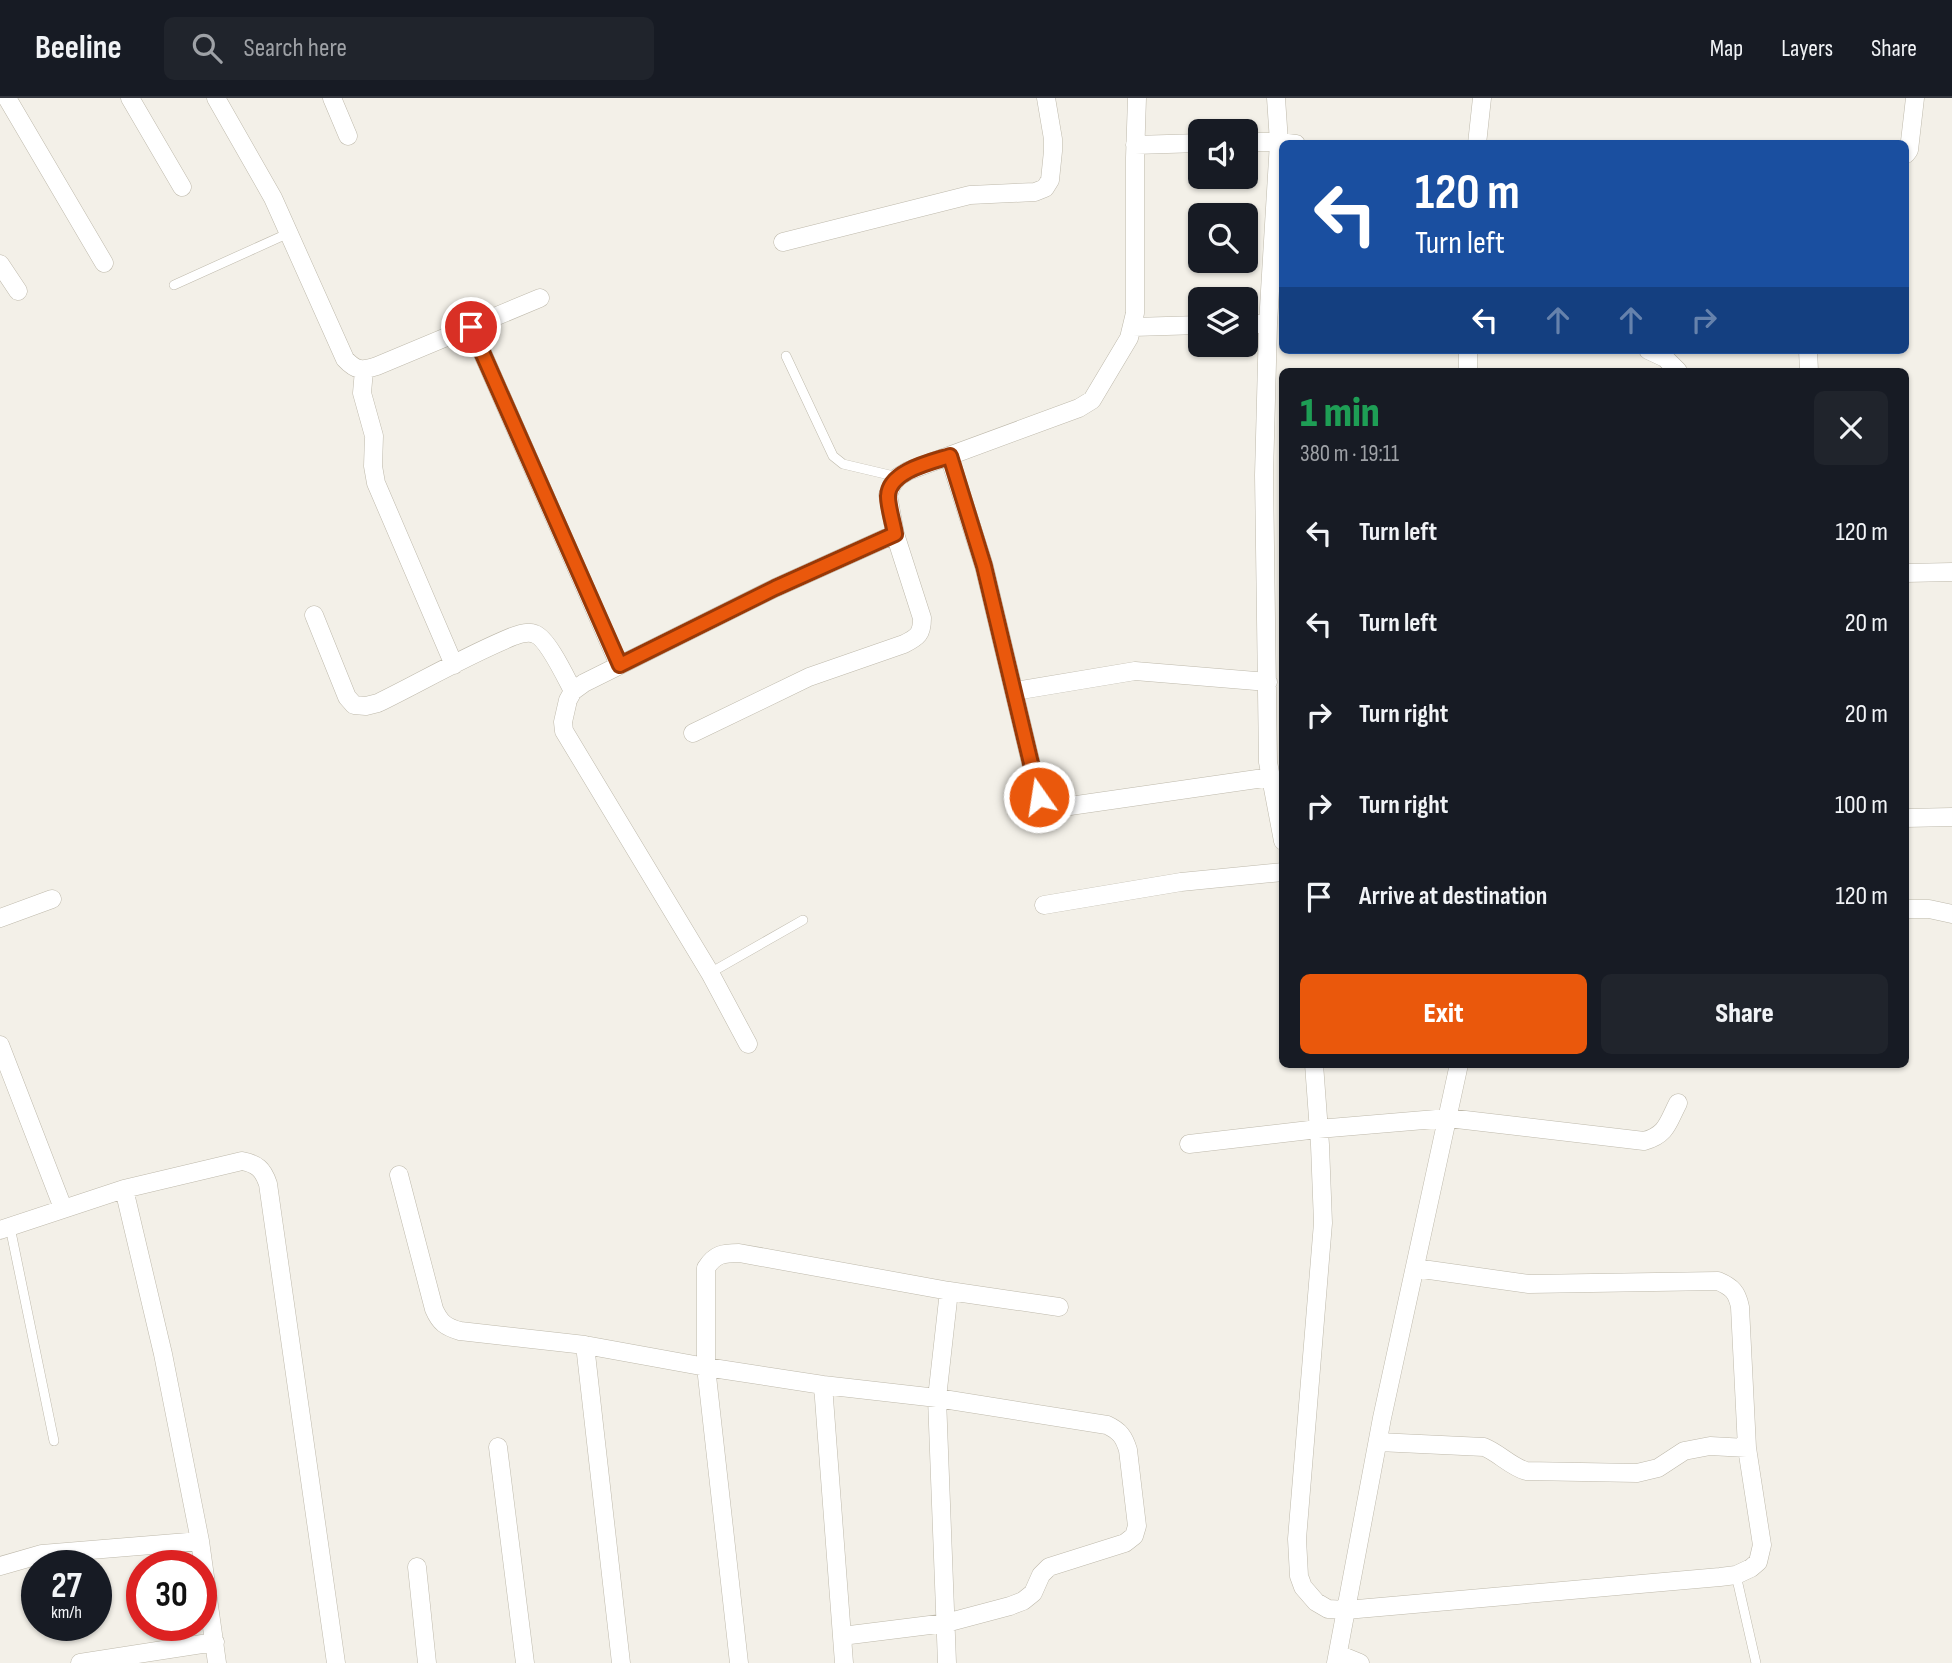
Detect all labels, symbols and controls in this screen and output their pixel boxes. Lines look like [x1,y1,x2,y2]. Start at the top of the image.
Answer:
search box [164,17,654,80]
text: Beeline [35,28,122,68]
icon: search [188,29,226,67]
text: Search here [244,33,347,64]
text: Map [1710,34,1743,63]
text: Layers [1781,34,1833,63]
text: Share [1871,34,1917,63]
map controls [1188,119,1258,357]
button: sound [1188,119,1258,189]
text: 120 m [1415,164,1520,223]
icon: left [1300,168,1391,259]
button: search [1188,203,1258,273]
text: Turn left [1415,224,1505,263]
button: layers [1188,287,1258,357]
pin [441,297,501,357]
icon: left [1466,301,1504,339]
icon: ahead [1539,301,1577,339]
icon: ahead [1612,301,1650,339]
icon: right [1685,301,1723,339]
icon: arrive [452,308,490,346]
text: 1 min [1300,388,1380,439]
button: close [1814,391,1888,465]
text: 380 m · 19:11 [1300,440,1399,468]
icon: left [1300,514,1338,552]
text: Turn left [1359,517,1437,548]
text: 120 m [1835,517,1888,548]
icon: left [1300,605,1338,643]
text: Turn left [1359,608,1437,639]
text: 20 m [1845,608,1888,639]
icon: right [1300,696,1338,734]
text: Turn right [1359,699,1448,730]
text: 20 m [1845,699,1888,730]
position arrow [1002,760,1076,834]
icon: right [1300,787,1338,825]
text: Turn right [1359,790,1448,821]
text: 100 m [1835,790,1888,821]
icon: arrive [1300,878,1338,916]
text: Arrive at destination [1359,881,1547,912]
text: 120 m [1835,881,1888,912]
button: Exit [1300,974,1587,1054]
button: Share [1601,974,1888,1054]
speed limit sign: 30 [126,1550,217,1641]
text: 27 [51,1565,82,1608]
text: km/h [51,1602,82,1623]

